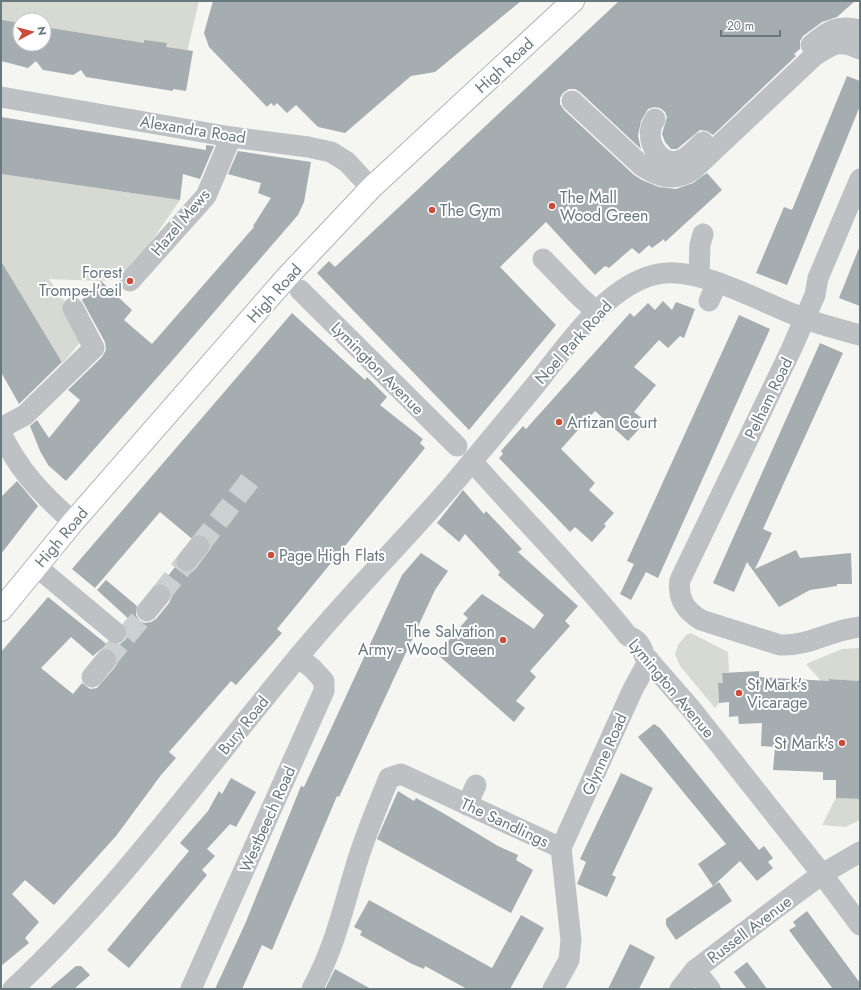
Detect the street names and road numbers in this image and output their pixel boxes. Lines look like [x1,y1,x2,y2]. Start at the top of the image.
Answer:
street label: High Road [470,32,539,98]
street label: Alexandra Road [138,110,247,149]
street label: Hazel Mews [145,184,215,261]
street label: High Road [242,259,307,328]
street label: Noel Park Road [529,295,617,389]
street label: Lymington Avenue [326,317,429,420]
street label: Pelham Road [739,354,798,443]
street label: High Road [29,502,93,572]
street label: Lymington Avenue [623,634,720,743]
street label: Bury Road [213,691,274,760]
street label: Glynne Road [576,710,633,799]
street label: Westbeech Road [234,762,301,876]
street label: The Sandlings [457,792,553,853]
street label: Russell Avenue [702,890,796,969]

